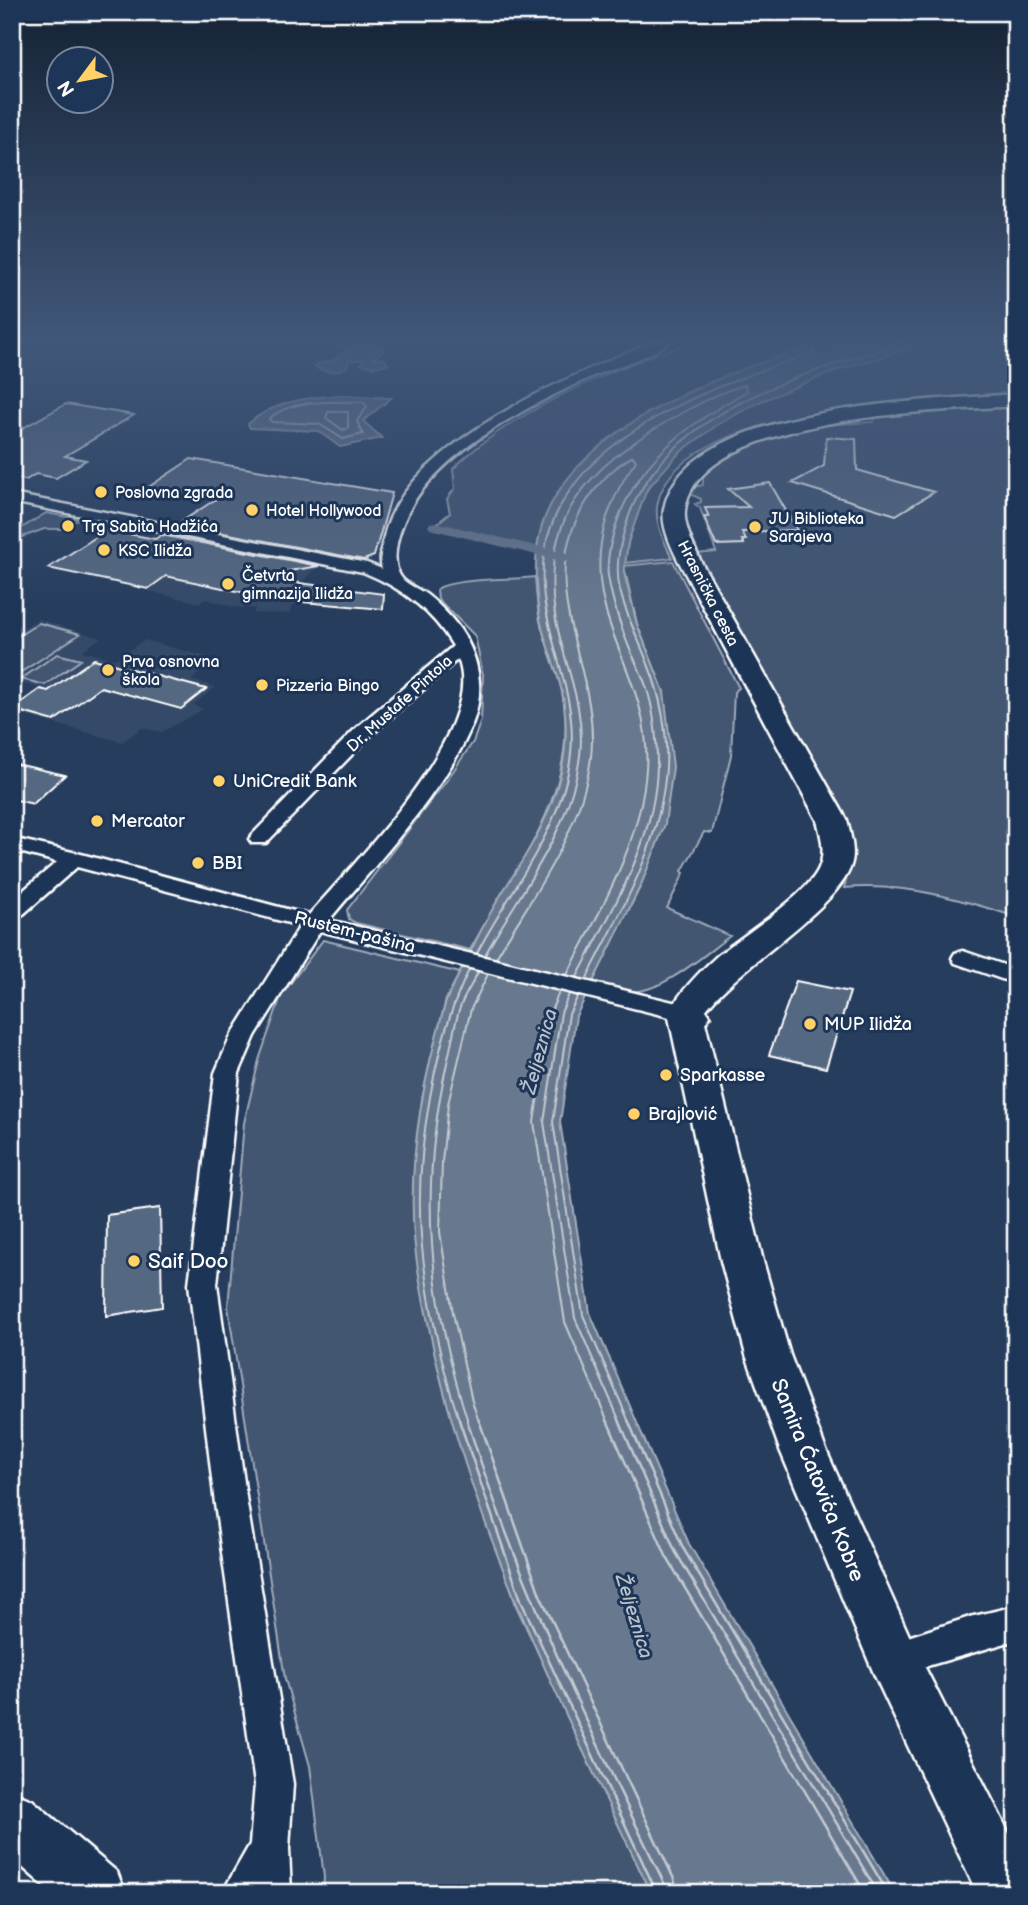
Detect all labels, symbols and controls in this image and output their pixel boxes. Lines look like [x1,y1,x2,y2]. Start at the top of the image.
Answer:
north arrow [46,46,116,116]
text: N [53,76,80,100]
marker: Poslovna zgrada [93,484,109,500]
place label: Poslovna zgrada [115,484,233,503]
marker: Hotel Hollywood [244,502,260,518]
place label: Hotel Hollywood [266,502,382,521]
place label: JU Biblioteka Sarajeva [769,510,864,547]
marker: Trg Sabita Hadžića [60,518,76,534]
place label: Trg Sabita Hadžića [82,518,218,537]
marker: JU Biblioteka Sarajeva [747,519,763,535]
street label: Hrasnička cesta [673,538,742,650]
marker: KSC Ilidža [96,542,112,558]
place label: KSC Ilidža [118,542,192,561]
place label: Četvrta gimnazija Ilidža [242,565,353,604]
marker: Četvrta gimnazija Ilidža [220,576,236,592]
street label: Dr. Mustafe Pintola [343,652,457,756]
place label: Prva osnovna škola [122,653,220,690]
marker: Prva osnovna škola [100,662,116,678]
marker: Pizzeria Bingo [254,677,270,693]
place label: Pizzeria Bingo [276,677,379,696]
place label: UniCredit Bank [233,771,357,792]
marker: UniCredit Bank [211,773,227,789]
place label: Mercator [111,811,185,832]
marker: Mercator [89,813,105,829]
place label: BBI [212,853,242,874]
marker: BBI [190,855,206,871]
street label: Rustem-pašina [292,907,418,958]
water label: Željeznica [517,1006,563,1097]
place label: MUP Ilidža [824,1014,912,1035]
marker: MUP Ilidža [802,1016,818,1032]
place label: Sparkasse [680,1065,766,1086]
marker: Sparkasse [658,1067,674,1083]
place label: Brajlović [648,1104,718,1125]
marker: Brajlović [626,1106,642,1122]
place label: Saif Doo [148,1249,229,1274]
marker: Saif Doo [126,1253,142,1269]
street label: Samira Ćatovića Kobre [765,1375,870,1585]
water label: Željeznica [610,1570,658,1661]

